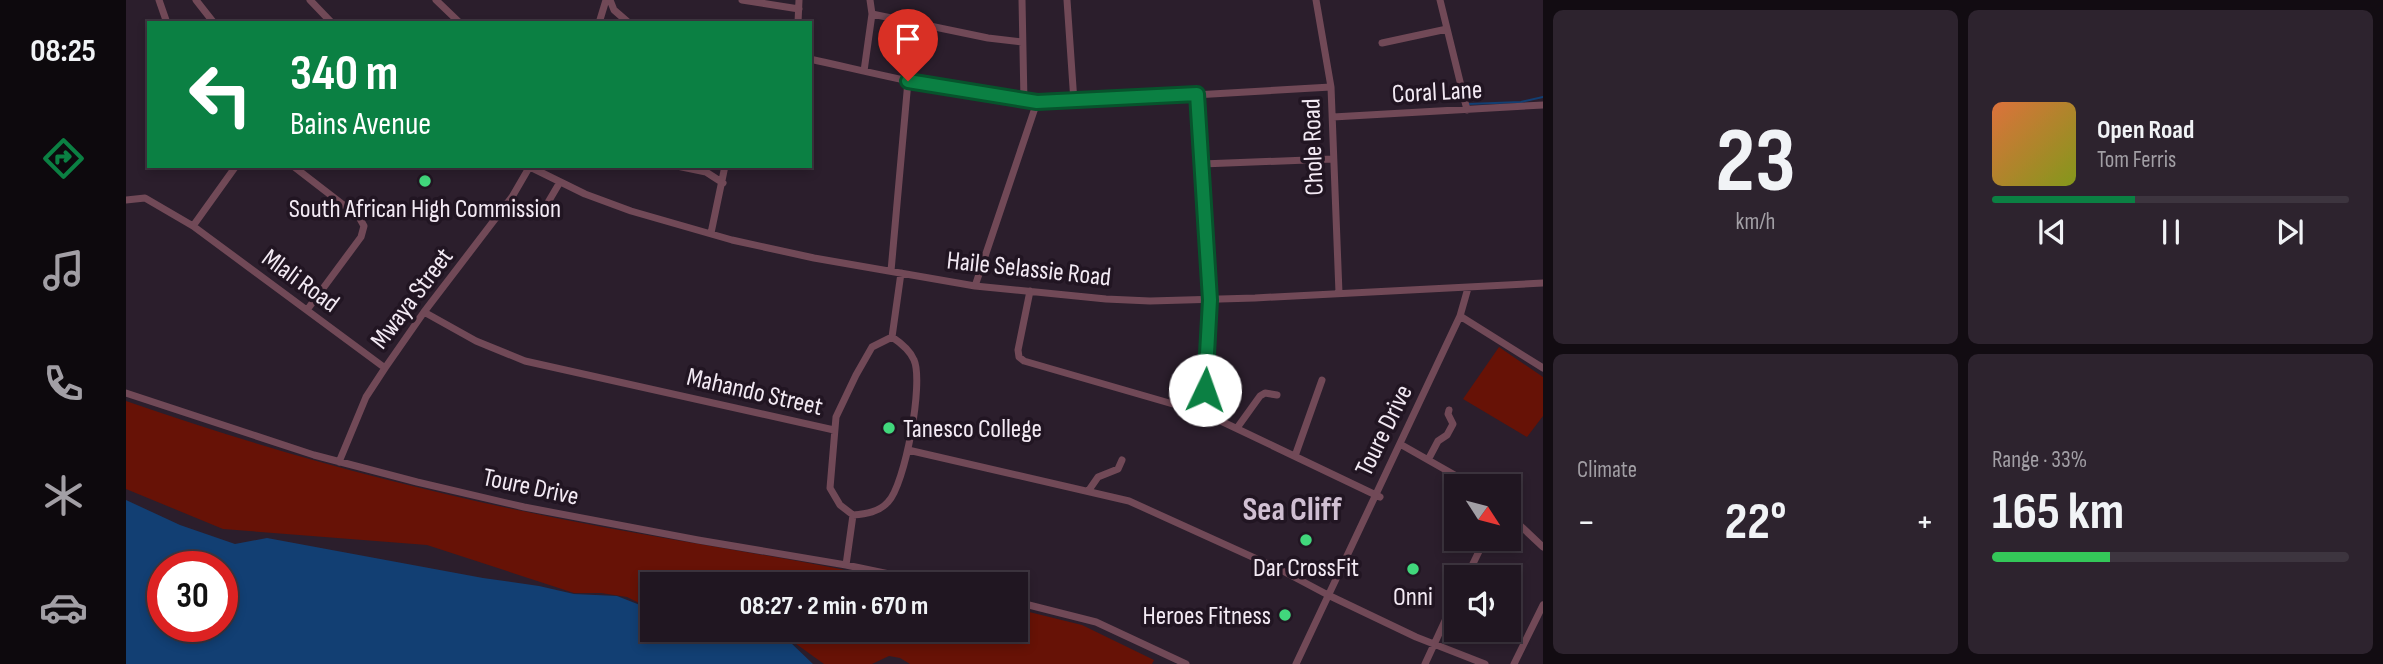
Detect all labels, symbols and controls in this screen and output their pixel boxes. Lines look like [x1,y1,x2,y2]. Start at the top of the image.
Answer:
pin [878,9,938,81]
icon: arrive [889,20,927,58]
text: 08:25 [30,32,96,71]
text: 340 m [290,45,398,104]
icon: left [175,49,266,140]
street label: Coral Lane [1391,75,1483,110]
street label: Chole Road [1296,98,1331,196]
text: Bains Avenue [290,105,431,144]
text: 23 [1715,108,1796,217]
text: Open Road [2097,115,2194,146]
icon: directions [39,134,88,183]
text: Tom Ferris [2097,146,2176,174]
marker: South African High Commission [417,173,433,189]
place label: South African High Commission [289,194,561,225]
text: km/h [1736,208,1775,236]
icon: previous [2033,213,2071,251]
icon: pause [2152,213,2190,251]
icon: next [2271,213,2309,251]
street label: Mwaya Street [364,242,460,355]
street label: Mlali Road [255,243,345,320]
street label: Haile Selassie Road [945,245,1113,294]
icon: music [39,246,88,295]
position arrow [1168,353,1242,427]
icon: phone [39,359,88,408]
street label: Mahando Street [684,362,826,423]
street label: Toure Drive [1349,380,1420,481]
place label: Tanesco College [903,414,1042,445]
marker: Tanesco College [881,420,897,436]
text: Range · 33% [1992,446,2087,474]
text: Climate [1577,456,1637,484]
street label: Toure Drive [480,462,582,513]
icon: climate [39,471,88,520]
north arrow [1444,474,1521,551]
map controls [1444,474,1521,642]
text: 165 km [1992,481,2124,544]
district label: Sea Cliff [1242,490,1343,530]
text: 22° [1724,491,1787,554]
text: − [1577,500,1596,545]
text: + [1915,500,1934,545]
marker: Dar CrossFit [1298,532,1314,548]
speed limit sign: 30 [147,551,238,642]
place label: Dar CrossFit [1253,553,1359,584]
marker: Onni [1405,561,1421,577]
button: sound [1444,565,1521,642]
place label: Onni [1393,582,1433,613]
icon: car [39,583,88,632]
text: 08:27 · 2 min · 670 m [740,591,928,622]
place label: Heroes Fitness [1143,601,1271,632]
marker: Heroes Fitness [1277,607,1293,623]

